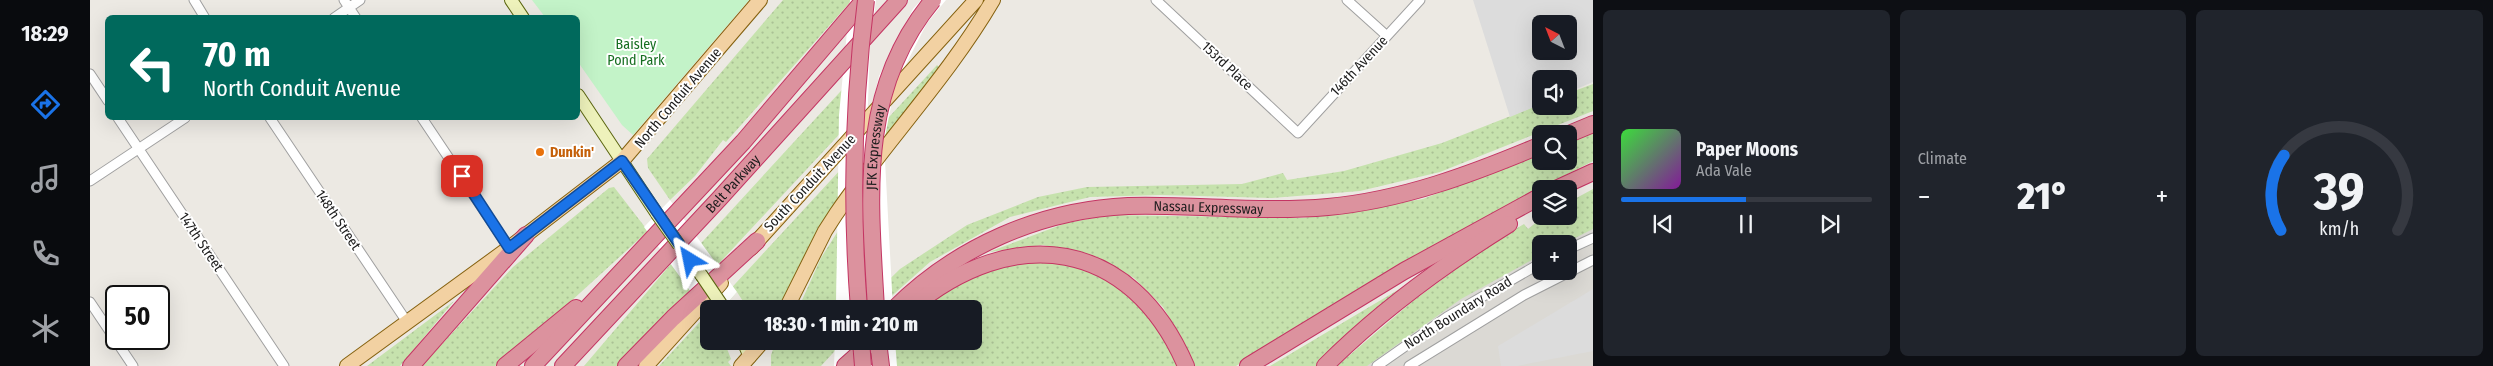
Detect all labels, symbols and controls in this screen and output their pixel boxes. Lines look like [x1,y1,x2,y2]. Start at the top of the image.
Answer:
north arrow [1532,15,1578,60]
map controls [1532,15,1577,280]
text: 18:29 [21,20,69,47]
street label: 146th Avenue [1327,32,1391,100]
text: 70 m [203,33,271,75]
icon: left [120,35,185,100]
park label: Baisley Pond Park [607,36,665,69]
street label: 153rd Place [1198,38,1256,94]
street label: North Conduit Avenue [631,44,725,152]
button: sound [1532,70,1577,115]
text: North Conduit Avenue [203,75,401,102]
icon: directions [28,87,63,122]
street label: JFK Expressway [863,102,889,190]
button: search [1532,125,1577,170]
street label: South Conduit Avenue [761,131,859,235]
text: Paper Moons [1696,138,1798,161]
place label: Dunkin' [550,144,594,161]
marker: Dunkin' [534,146,546,158]
text: Climate [1918,149,1967,168]
street label: Belt Parkway [702,150,764,217]
pin [441,155,483,197]
text: 39 [2313,160,2365,223]
icon: music [28,161,63,196]
text: Ada Vale [1696,161,1752,180]
icon: arrive [448,162,476,190]
text: 21° [2017,173,2069,219]
button: layers [1532,180,1577,225]
text: − [1918,180,1930,213]
text: + [2156,180,2168,213]
street label: 148th Street [312,187,365,254]
street label: Nassau Expressway [1154,197,1264,218]
street label: 147th Street [175,209,227,275]
icon: previous [1649,210,1677,238]
icon: pause [1732,210,1760,238]
icon: next [1816,210,1844,238]
text: km/h [2320,218,2360,240]
position arrow [663,233,715,285]
button: + [1532,235,1577,280]
icon: phone [28,236,63,271]
street label: North Boundary Road [1401,273,1515,353]
speed limit sign: 50 [105,285,170,350]
icon: climate [28,311,63,346]
text: 18:30 · 1 min · 210 m [764,313,918,336]

